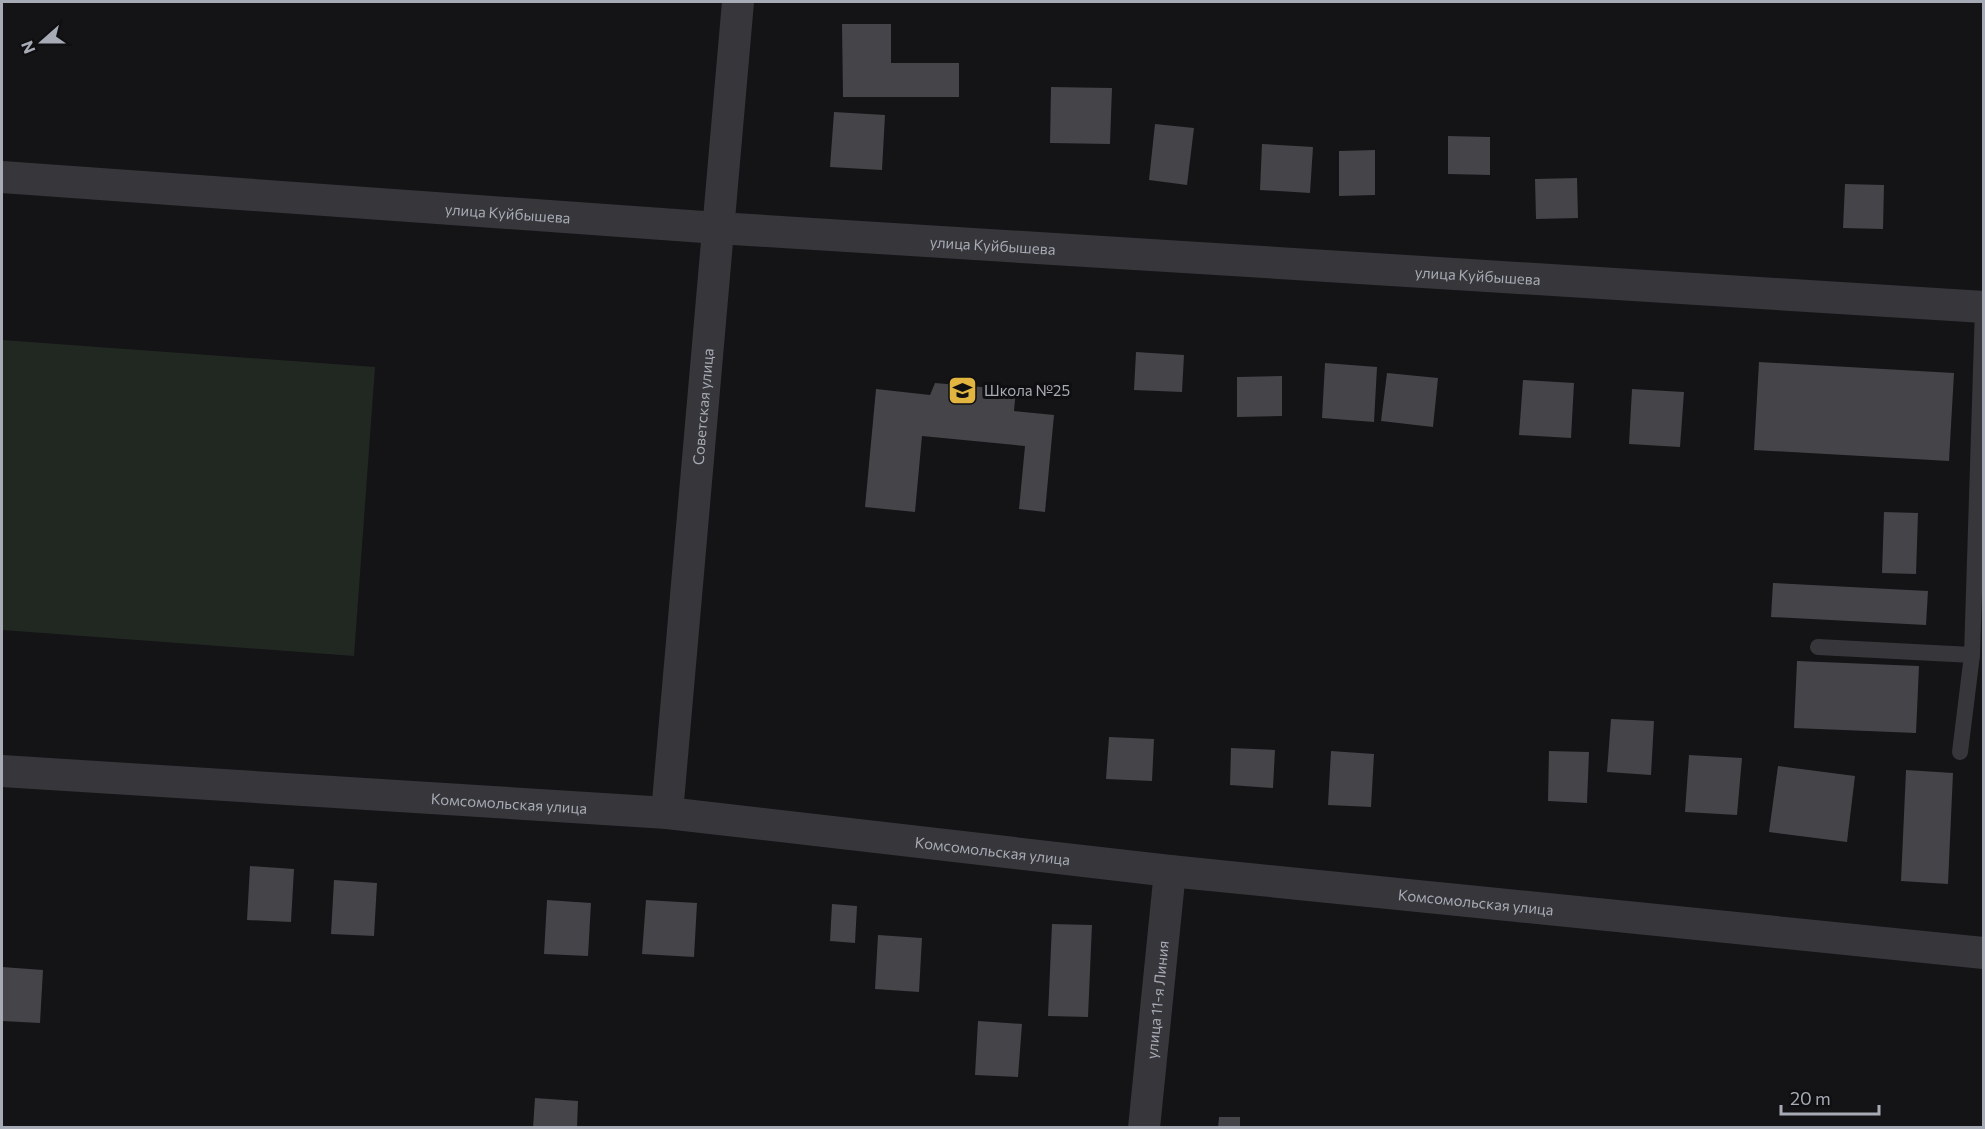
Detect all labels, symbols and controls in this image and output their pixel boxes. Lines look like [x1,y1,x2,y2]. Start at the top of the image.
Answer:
north arrow [12,12,72,72]
text: N [17,39,39,57]
street label: улица Куйбышева [444,200,571,226]
street label: улица Куйбышева [929,232,1056,258]
street label: улица Куйбышева [1414,263,1541,288]
street label: Советская улица [689,347,717,466]
school or university icon: Школа №25 [947,374,979,406]
place label: Школа №25 [984,381,1070,399]
street label: Комсомольская улица [430,789,588,817]
street label: Комсомольская улица [914,833,1071,868]
street label: Комсомольская улица [1397,885,1554,919]
street label: улица 11-я Линия [1142,940,1172,1060]
scale bar [1781,1078,1878,1116]
text: 20 m [1790,1087,1831,1109]

